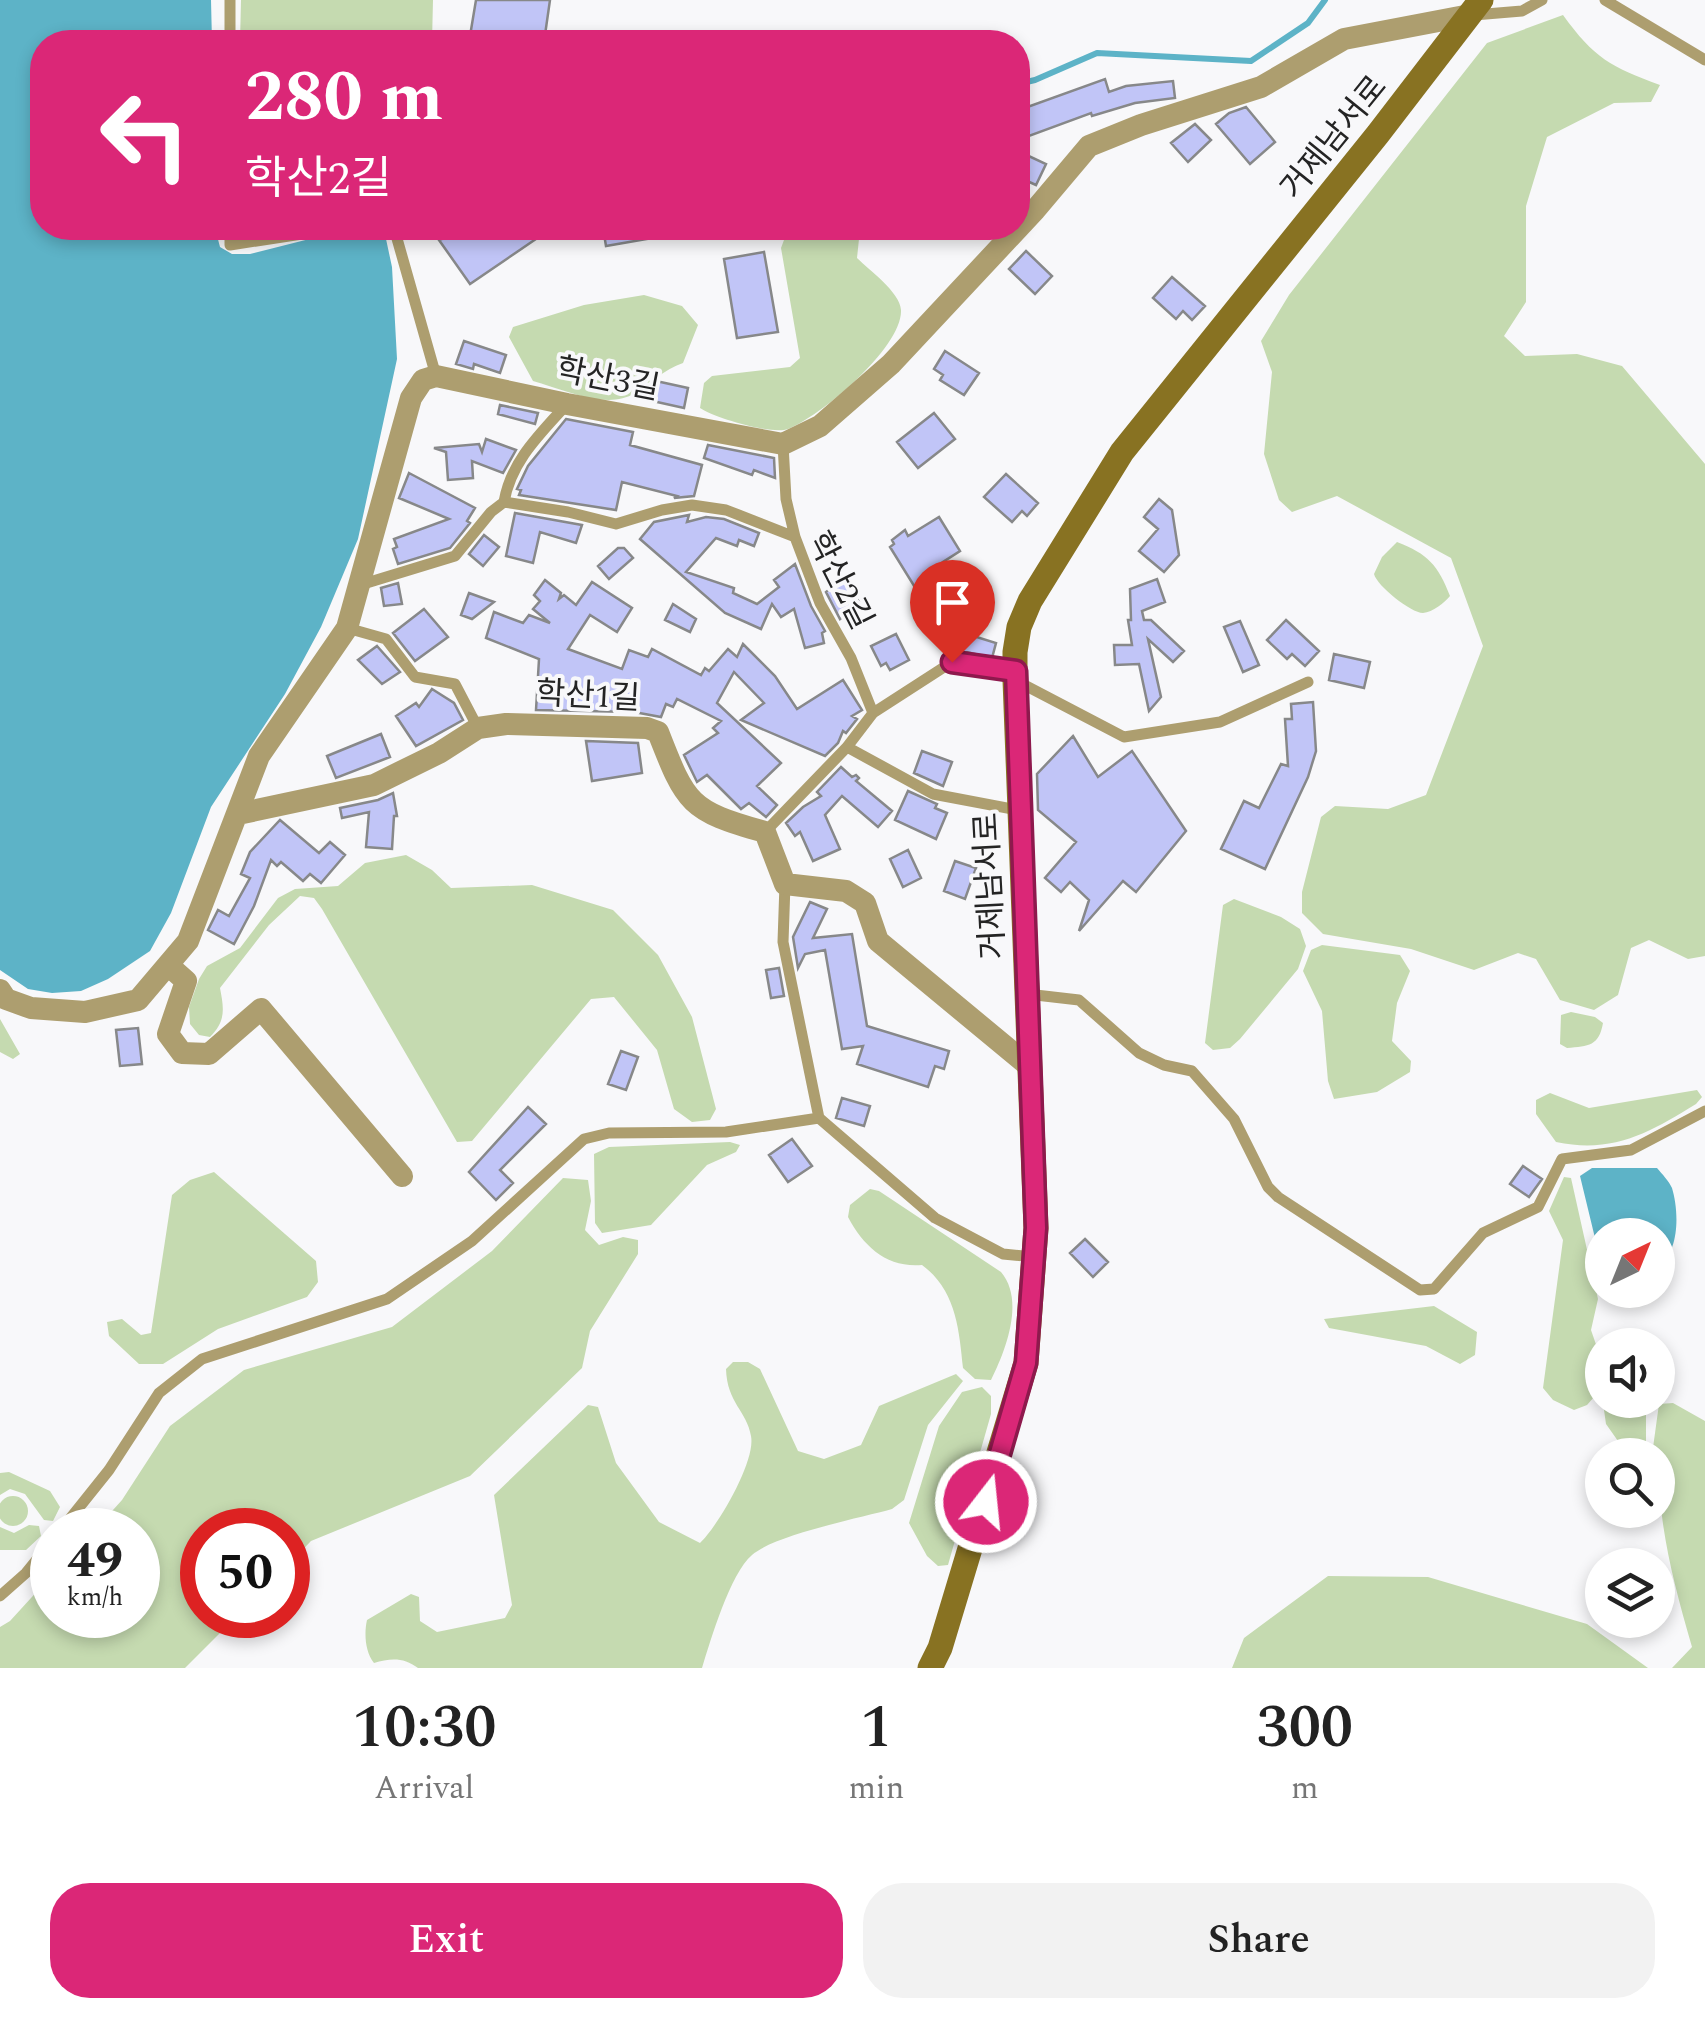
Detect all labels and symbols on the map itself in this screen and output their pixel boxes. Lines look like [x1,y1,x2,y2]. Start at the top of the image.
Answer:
street label: 거제남서로 [1269,65,1400,211]
street label: 학산3길 [552,345,664,413]
street label: 학산2길 [794,523,885,638]
pin [910,560,995,663]
street label: 학산1길 [535,669,641,724]
street label: 거제남서로 [962,811,1019,961]
north arrow [1585,1218,1675,1308]
position arrow [934,1450,1038,1554]
speed limit sign: 50 [180,1508,310,1638]

